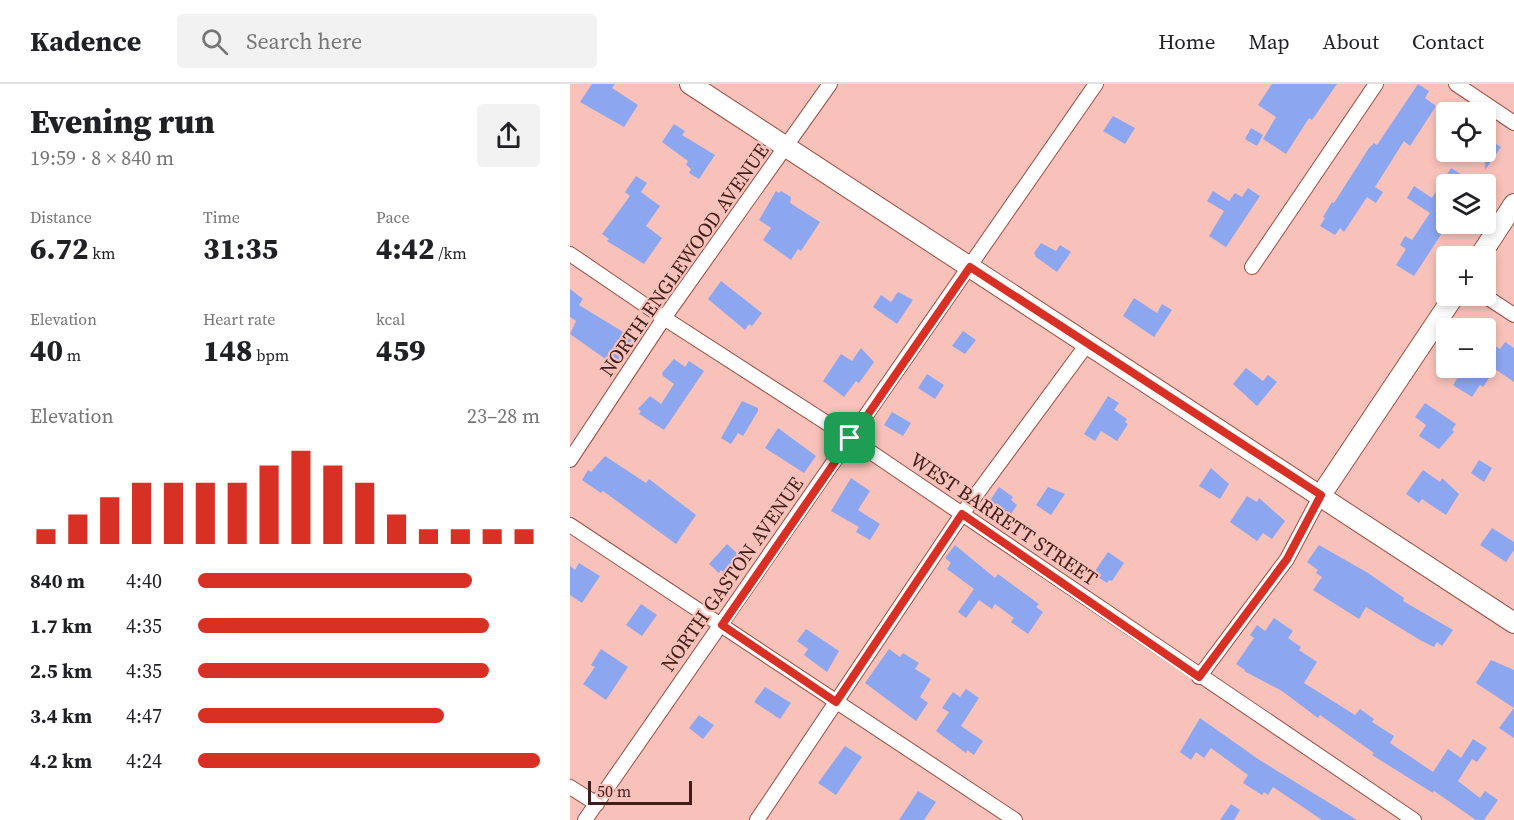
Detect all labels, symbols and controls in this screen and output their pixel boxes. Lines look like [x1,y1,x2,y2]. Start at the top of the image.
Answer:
search box [177,14,597,68]
text: Kadence [30,22,141,60]
icon: search [198,25,231,58]
text: Search here [246,26,362,56]
text: Home [1158,27,1216,56]
text: Map [1249,27,1290,56]
text: About [1323,27,1379,56]
text: Contact [1412,27,1484,56]
text: Evening run [30,99,215,144]
map controls [1436,102,1496,378]
button: locate [1436,102,1496,162]
button: share [477,104,540,167]
street label: NORTH ENGLEWOOD AVENUE [593,138,775,382]
text: 19:59 · 8 × 840 m [30,144,174,172]
button: layers [1436,174,1496,234]
text: Distance [30,206,92,228]
text: Time [203,206,240,228]
text: Pace [376,206,410,228]
text: 6.72 [30,228,89,269]
text: 31:35 [203,228,278,269]
text: 4:42 [376,228,435,269]
text: km [89,242,116,264]
text: /km [435,242,467,264]
button: + [1436,246,1496,306]
text: Elevation [30,308,97,330]
text: Heart rate [203,308,275,330]
text: kcal [376,308,405,330]
button: − [1436,318,1496,378]
text: 40 [30,330,63,371]
text: 148 [203,330,253,371]
text: 459 [376,330,426,371]
text: m [63,344,81,366]
text: bpm [253,344,289,366]
text: Elevation [30,402,114,430]
text: 23–28 m [467,402,540,430]
pin [824,412,875,463]
icon: arrive [833,421,866,454]
street label: WEST BARRETT STREET [905,446,1103,592]
street label: NORTH GASTON AVENUE [654,471,810,677]
text: 840 m [30,567,85,595]
text: 4:40 [126,567,162,595]
text: 1.7 km [30,612,92,640]
text: 4:35 [126,612,162,640]
text: 2.5 km [30,657,92,685]
text: 4:35 [126,657,162,685]
text: 3.4 km [30,702,92,730]
text: 4:47 [126,702,162,730]
text: 4.2 km [30,747,92,775]
text: 4:24 [126,747,162,775]
scale bar [588,778,692,806]
text: 50 m [597,780,631,802]

